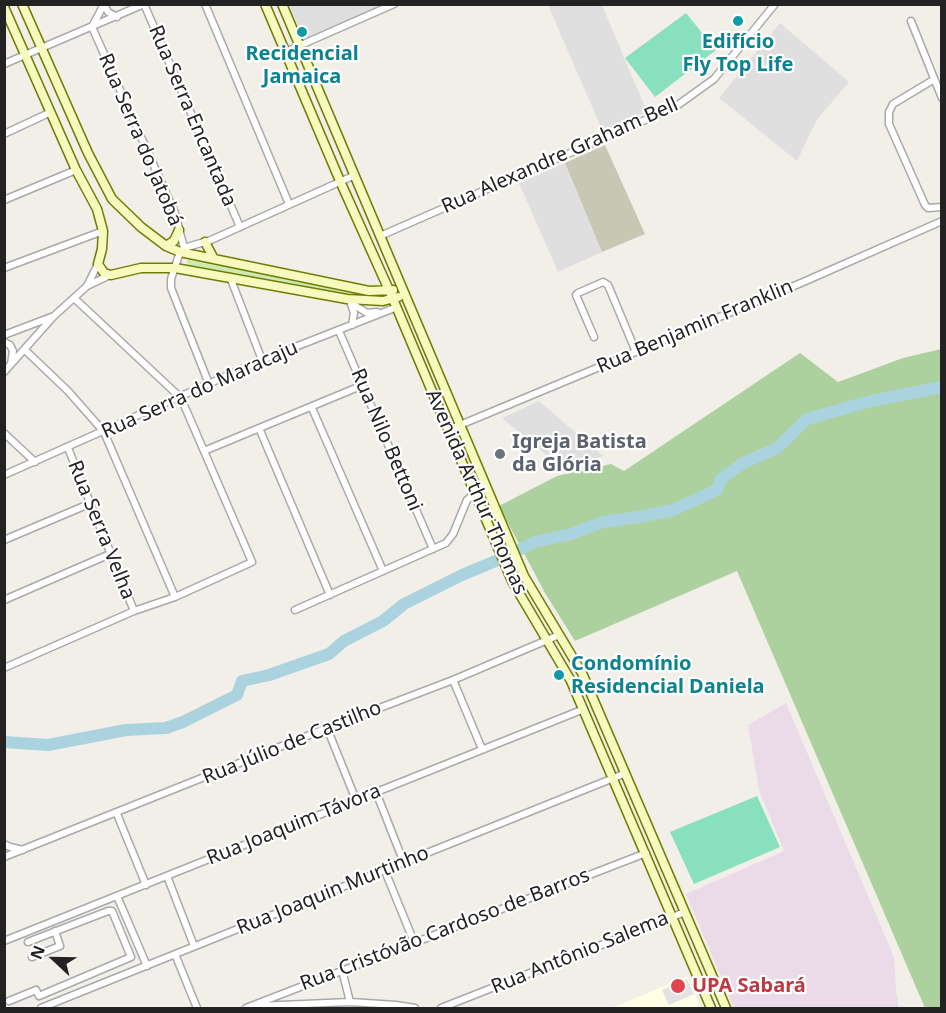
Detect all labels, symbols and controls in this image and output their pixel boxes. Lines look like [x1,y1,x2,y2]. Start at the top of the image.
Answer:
marker: Edifício Fly Top Life [731,14,745,28]
street label: Rua Serra Encantada [143,22,241,210]
marker: Recidencial Jamaica [295,25,309,39]
place label: Edifício Fly Top Life [683,30,793,77]
place label: Recidencial Jamaica [245,42,359,89]
street label: Rua Serra do Jatobá [93,50,187,230]
street label: Rua Alexandre Graham Bell [438,93,682,219]
street label: Rua Benjamin Franklin [593,275,797,379]
street label: Rua Serra do Maracaju [98,336,302,444]
street label: Rua Nilo Bettoni [345,365,427,515]
street label: Avenida Arthur Thomas [420,386,532,598]
place label: Igreja Batista da Glória [512,430,647,477]
marker: Igreja Batista da Glória [493,447,507,461]
street label: Rua Serra Velha [62,457,140,603]
place label: Condomínio Residencial Daniela [571,652,765,699]
marker: Condomínio Residencial Daniela [552,668,566,682]
street label: Rua Júlio de Castilho [199,696,385,790]
street label: Rua Joaquim Távora [203,779,385,871]
street label: Rua Joaquin Murtinho [233,841,433,941]
street label: Rua Cristóvão Cardoso de Barros [297,864,593,996]
street label: Rua Antônio Salema [488,906,672,1000]
north arrow [24,929,84,989]
text: N [25,942,50,962]
place label: UPA Sabará [692,974,806,998]
marker: UPA Sabará [669,977,687,995]

